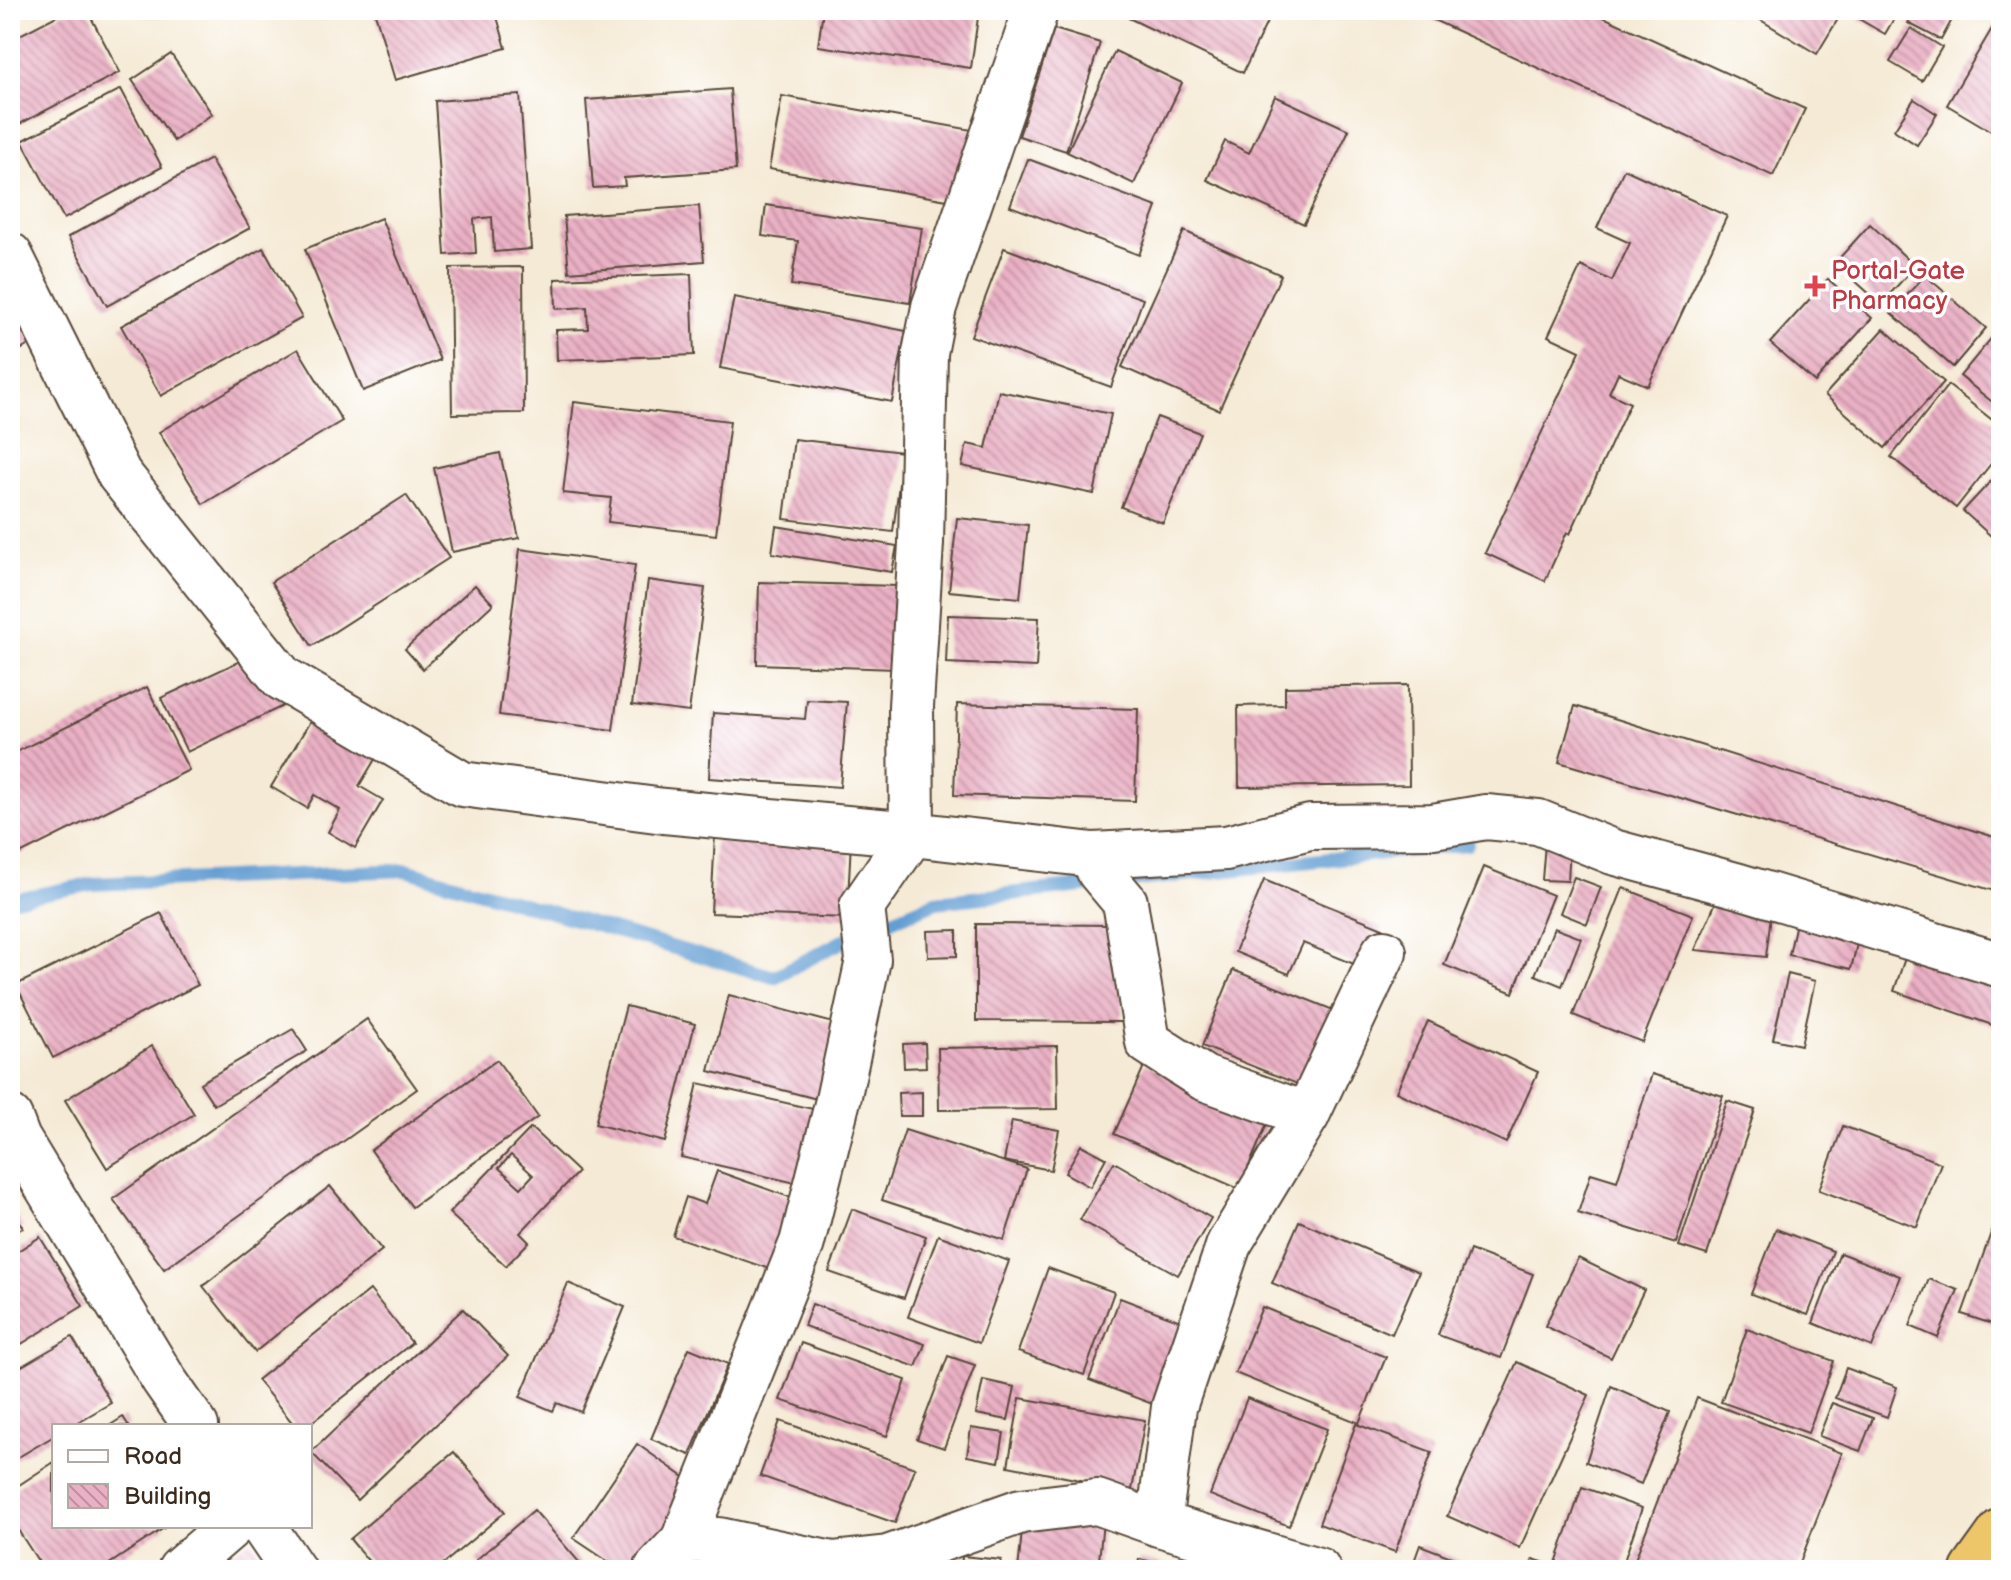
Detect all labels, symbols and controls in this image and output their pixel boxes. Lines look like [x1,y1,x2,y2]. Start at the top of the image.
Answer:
place label: Portal-Gate Pharmacy [1831,256,1965,317]
marker: Portal-Gate Pharmacy [1806,277,1824,295]
legend [52,1424,312,1528]
text: Road [124,1442,182,1471]
text: Building [124,1482,211,1511]

